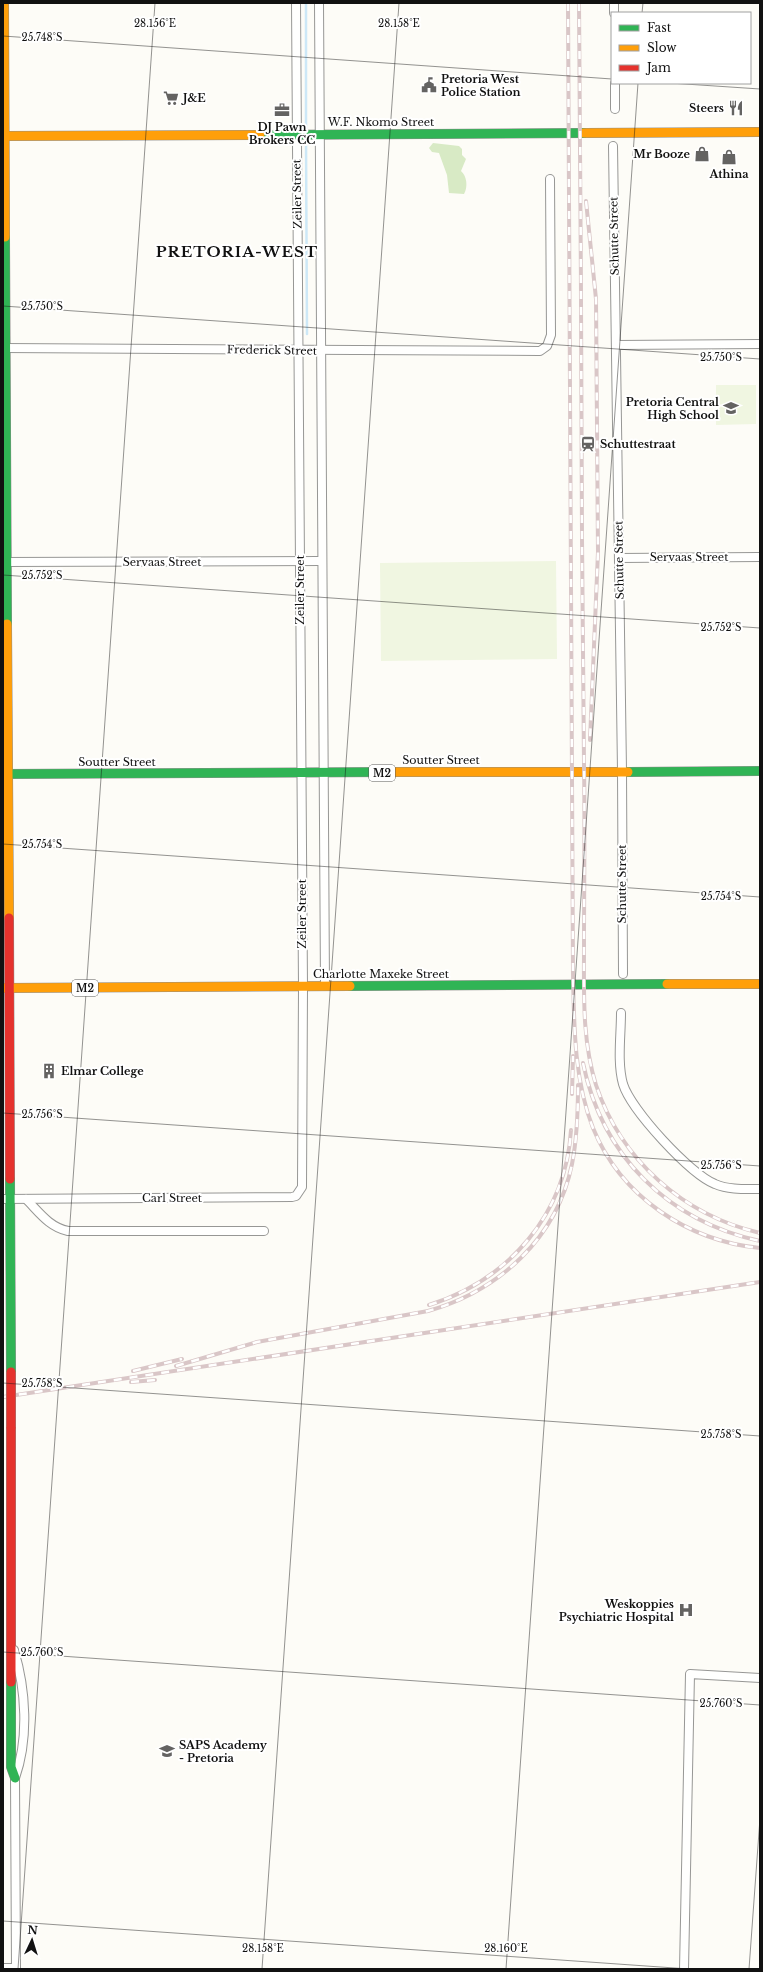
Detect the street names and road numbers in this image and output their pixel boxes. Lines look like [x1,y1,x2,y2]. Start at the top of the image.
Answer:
street label: W.F. Nkomo Street [327,115,435,129]
street label: Zeiler Street [289,158,305,229]
street label: Schutte Street [606,196,622,276]
street label: Frederick Street [227,342,318,358]
street label: Schutte Street [611,520,627,600]
street label: Servaas Street [650,550,729,564]
street label: Zeiler Street [293,554,307,625]
street label: Servaas Street [123,555,202,569]
street label: Soutter Street [402,753,481,767]
street label: Soutter Street [78,755,157,769]
road number: M2 [369,765,395,781]
street label: Schutte Street [615,844,629,923]
street label: Zeiler Street [295,878,309,949]
street label: Charlotte Maxeke Street [313,967,450,981]
road number: M2 [72,980,98,996]
street label: Carl Street [142,1191,203,1205]

